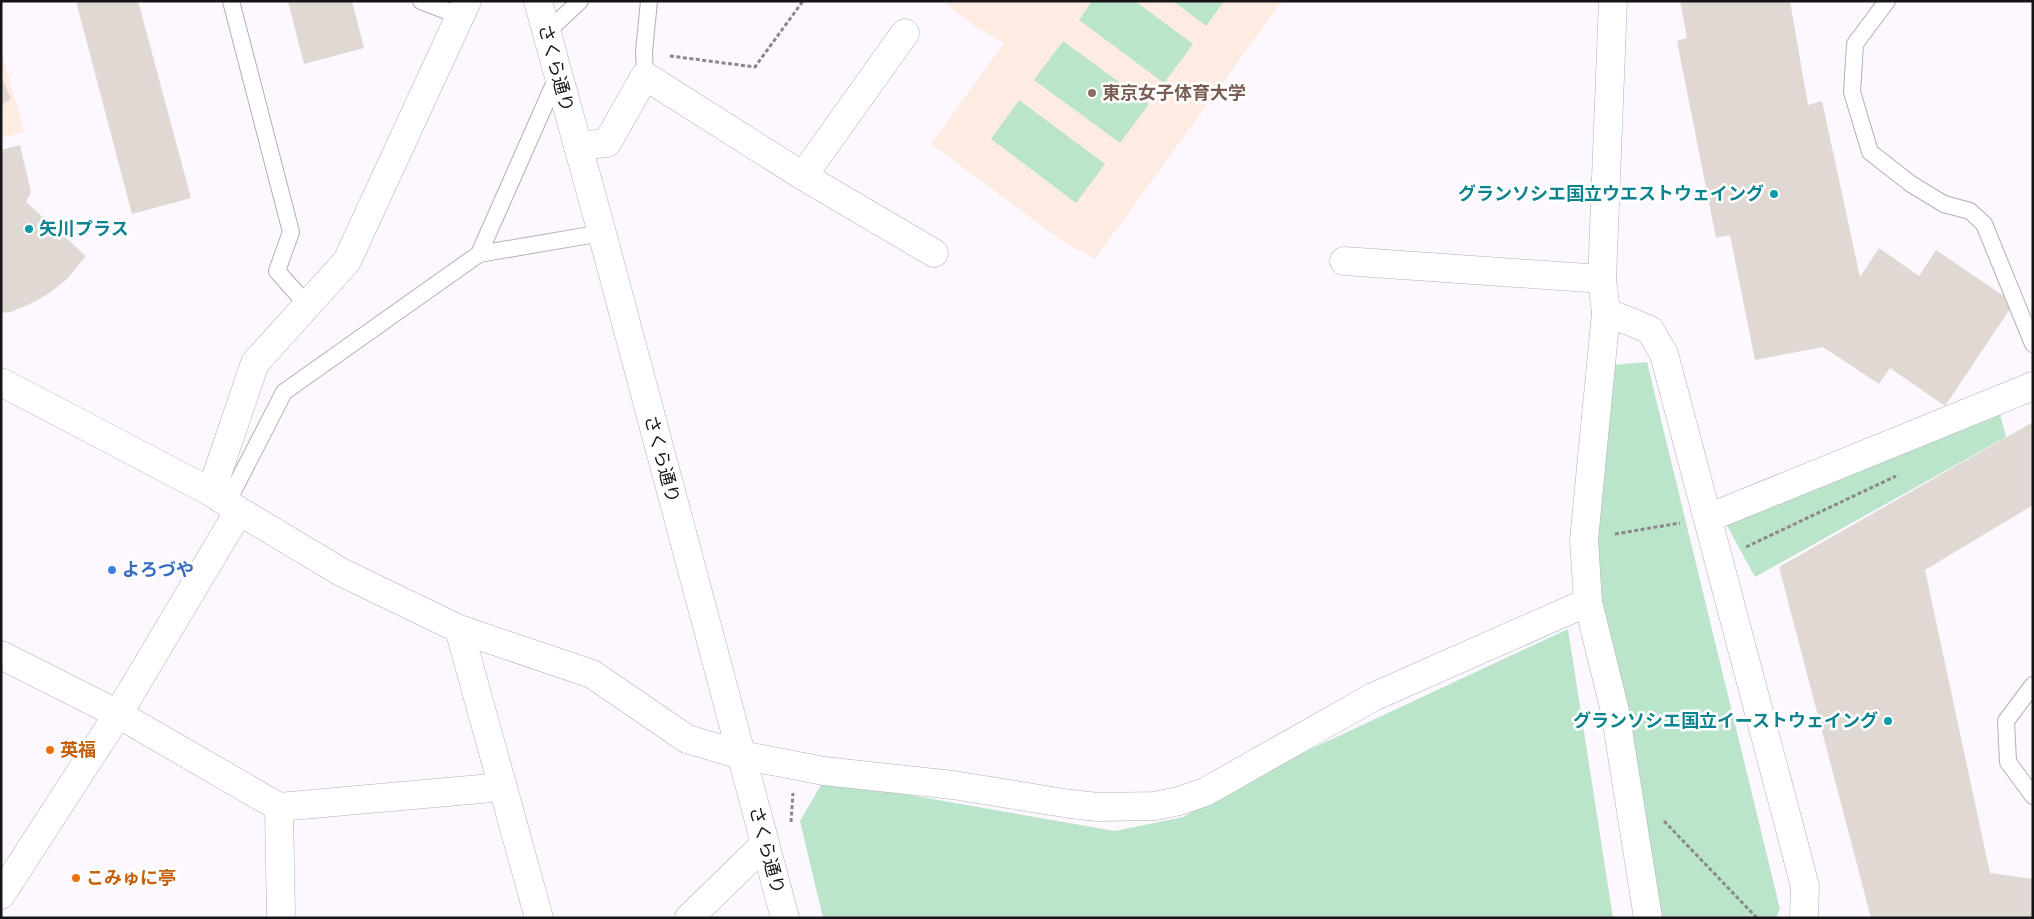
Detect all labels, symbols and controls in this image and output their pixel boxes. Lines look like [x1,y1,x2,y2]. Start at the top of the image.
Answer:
street label: さくら通り [535,21,579,114]
place label: 東京女子体育大学 [1102,81,1246,103]
marker: 東京女子体育大学 [1086,87,1098,99]
place label: グランソシエ国立ウエストウェイング [1458,182,1764,204]
marker: グランソシエ国立ウエストウェイング [1768,188,1780,200]
place label: 矢川プラス [39,217,129,239]
marker: 矢川プラス [23,223,35,235]
street label: さくら通り [641,412,685,505]
place label: よろづや [122,558,194,580]
marker: よろづや [106,564,118,576]
place label: グランソシエ国立イーストウェイング [1573,709,1878,731]
marker: グランソシエ国立イーストウェイング [1882,715,1894,727]
place label: 英福 [60,738,96,760]
marker: 英福 [44,744,56,756]
street label: さくら通り [746,803,790,896]
place label: こみゅに亭 [86,866,176,888]
marker: こみゅに亭 [70,872,82,884]

